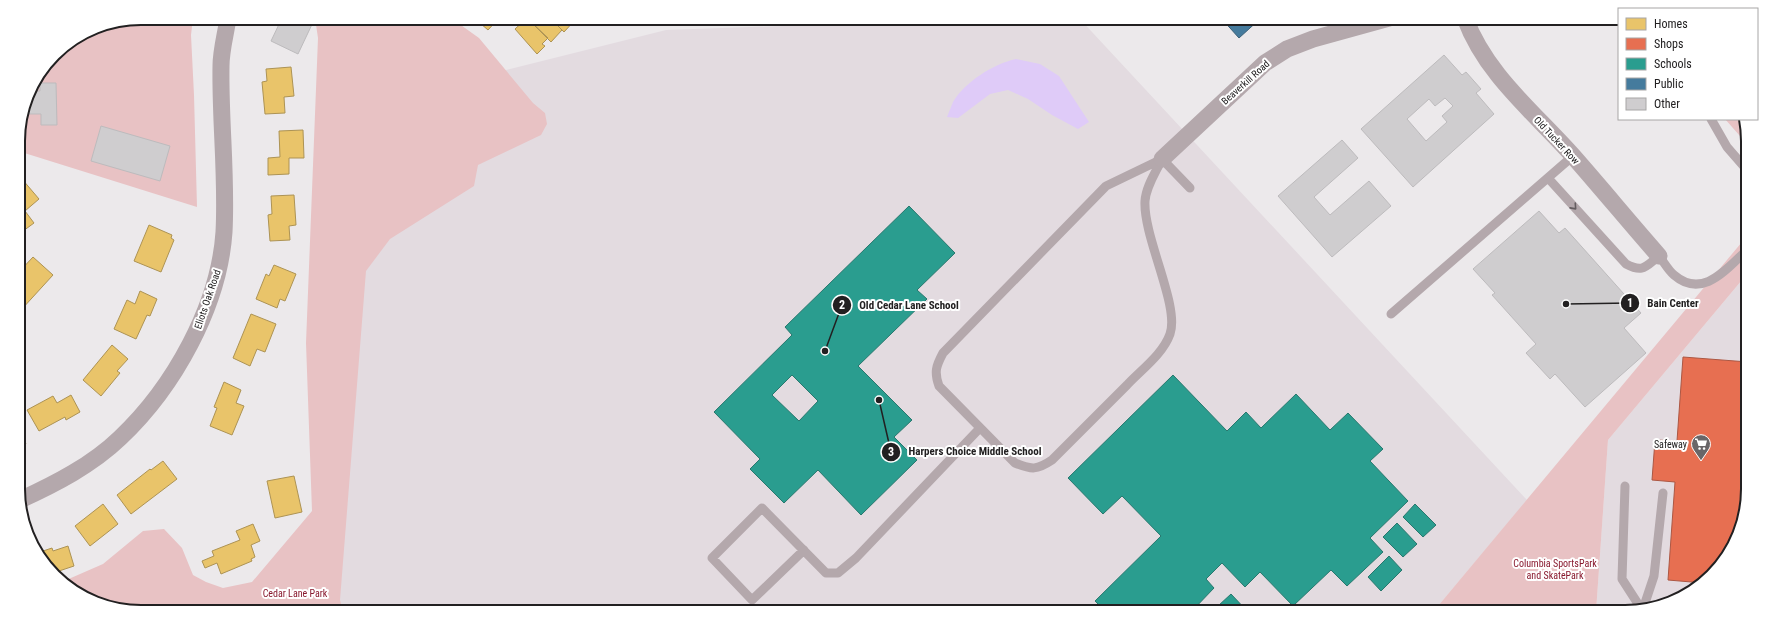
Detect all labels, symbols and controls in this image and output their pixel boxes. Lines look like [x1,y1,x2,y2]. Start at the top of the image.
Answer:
legend [1618,8,1758,120]
text: Homes [1654,17,1688,31]
text: Shops [1654,37,1683,51]
text: Schools [1654,57,1692,71]
street label: Beaverkill Road [1219,58,1272,107]
text: Public [1654,77,1684,91]
text: Other [1654,97,1680,111]
street label: Old Tucker Row [1532,114,1582,167]
one-way arrow [1570,202,1577,210]
street label: Eliots Oak Road [192,268,223,330]
callout: Bain Center [1620,291,1707,314]
callout: Old Cedar Lane School [832,293,967,316]
text: 1 [1627,296,1633,310]
text: Bain Center [1647,297,1699,310]
text: 2 [839,298,845,312]
text: Old Cedar Lane School [859,299,959,312]
supermarket icon: Safeway [1690,433,1712,461]
place label: Safeway [1654,439,1687,450]
callout: Harpers Choice Middle School [881,440,1050,463]
text: 3 [888,445,894,459]
text: Harpers Choice Middle School [909,445,1042,458]
park label: Columbia SportsPark and SkatePark [1513,558,1597,581]
park label: Cedar Lane Park [263,588,328,599]

